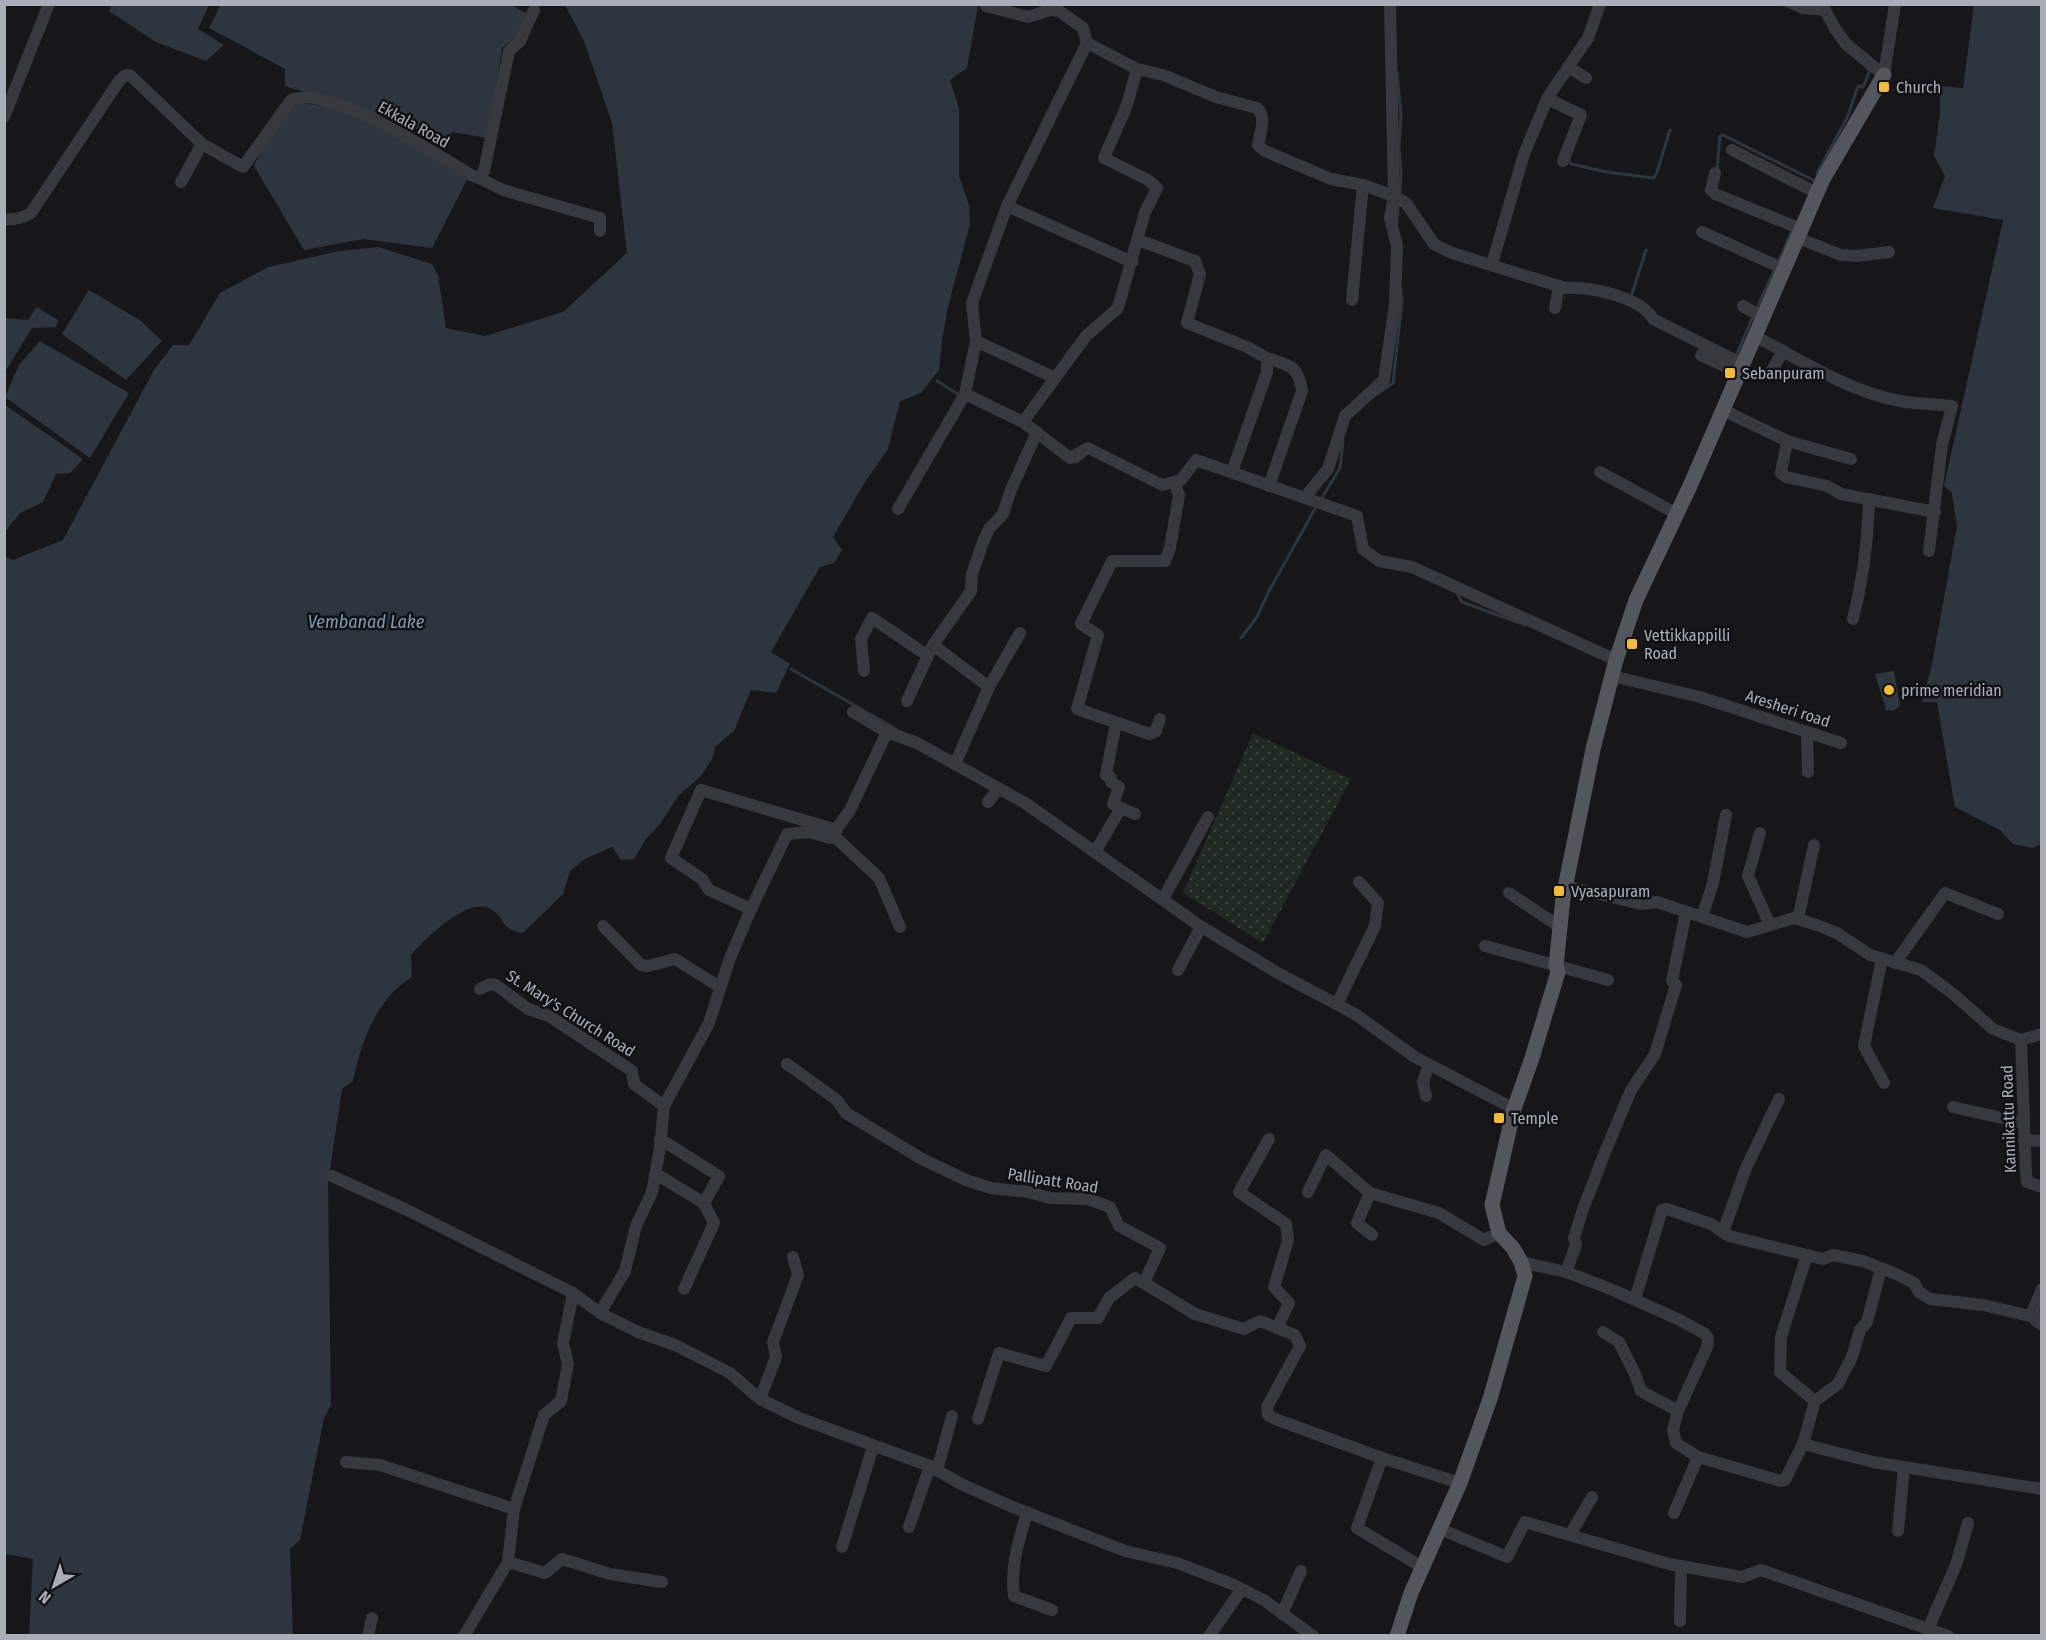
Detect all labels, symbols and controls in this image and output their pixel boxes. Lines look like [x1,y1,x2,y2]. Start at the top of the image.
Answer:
place label: Church [1896,78,1941,97]
marker: Church [1877,80,1891,94]
street label: Ekkala Road [375,97,453,152]
place label: Sebanpuram [1742,364,1825,383]
marker: Sebanpuram [1723,366,1737,380]
water label: Vembanad Lake [308,611,425,633]
place label: Vettikkappilli Road [1644,626,1730,663]
marker: Vettikkappilli Road [1625,637,1639,651]
place label: prime meridian [1901,681,2002,700]
marker: prime meridian [1882,683,1896,697]
street label: Aresheri road [1743,686,1833,731]
place label: Vyasapuram [1571,882,1650,901]
marker: Vyasapuram [1552,884,1566,898]
street label: St. Mary's Church Road [503,966,639,1061]
street label: Kannikattu Road [1997,1065,2020,1173]
place label: Temple [1511,1109,1558,1128]
marker: Temple [1492,1111,1506,1125]
street label: Pallipatt Road [1006,1164,1099,1197]
north arrow [24,1556,84,1616]
text: N [35,1587,55,1608]

